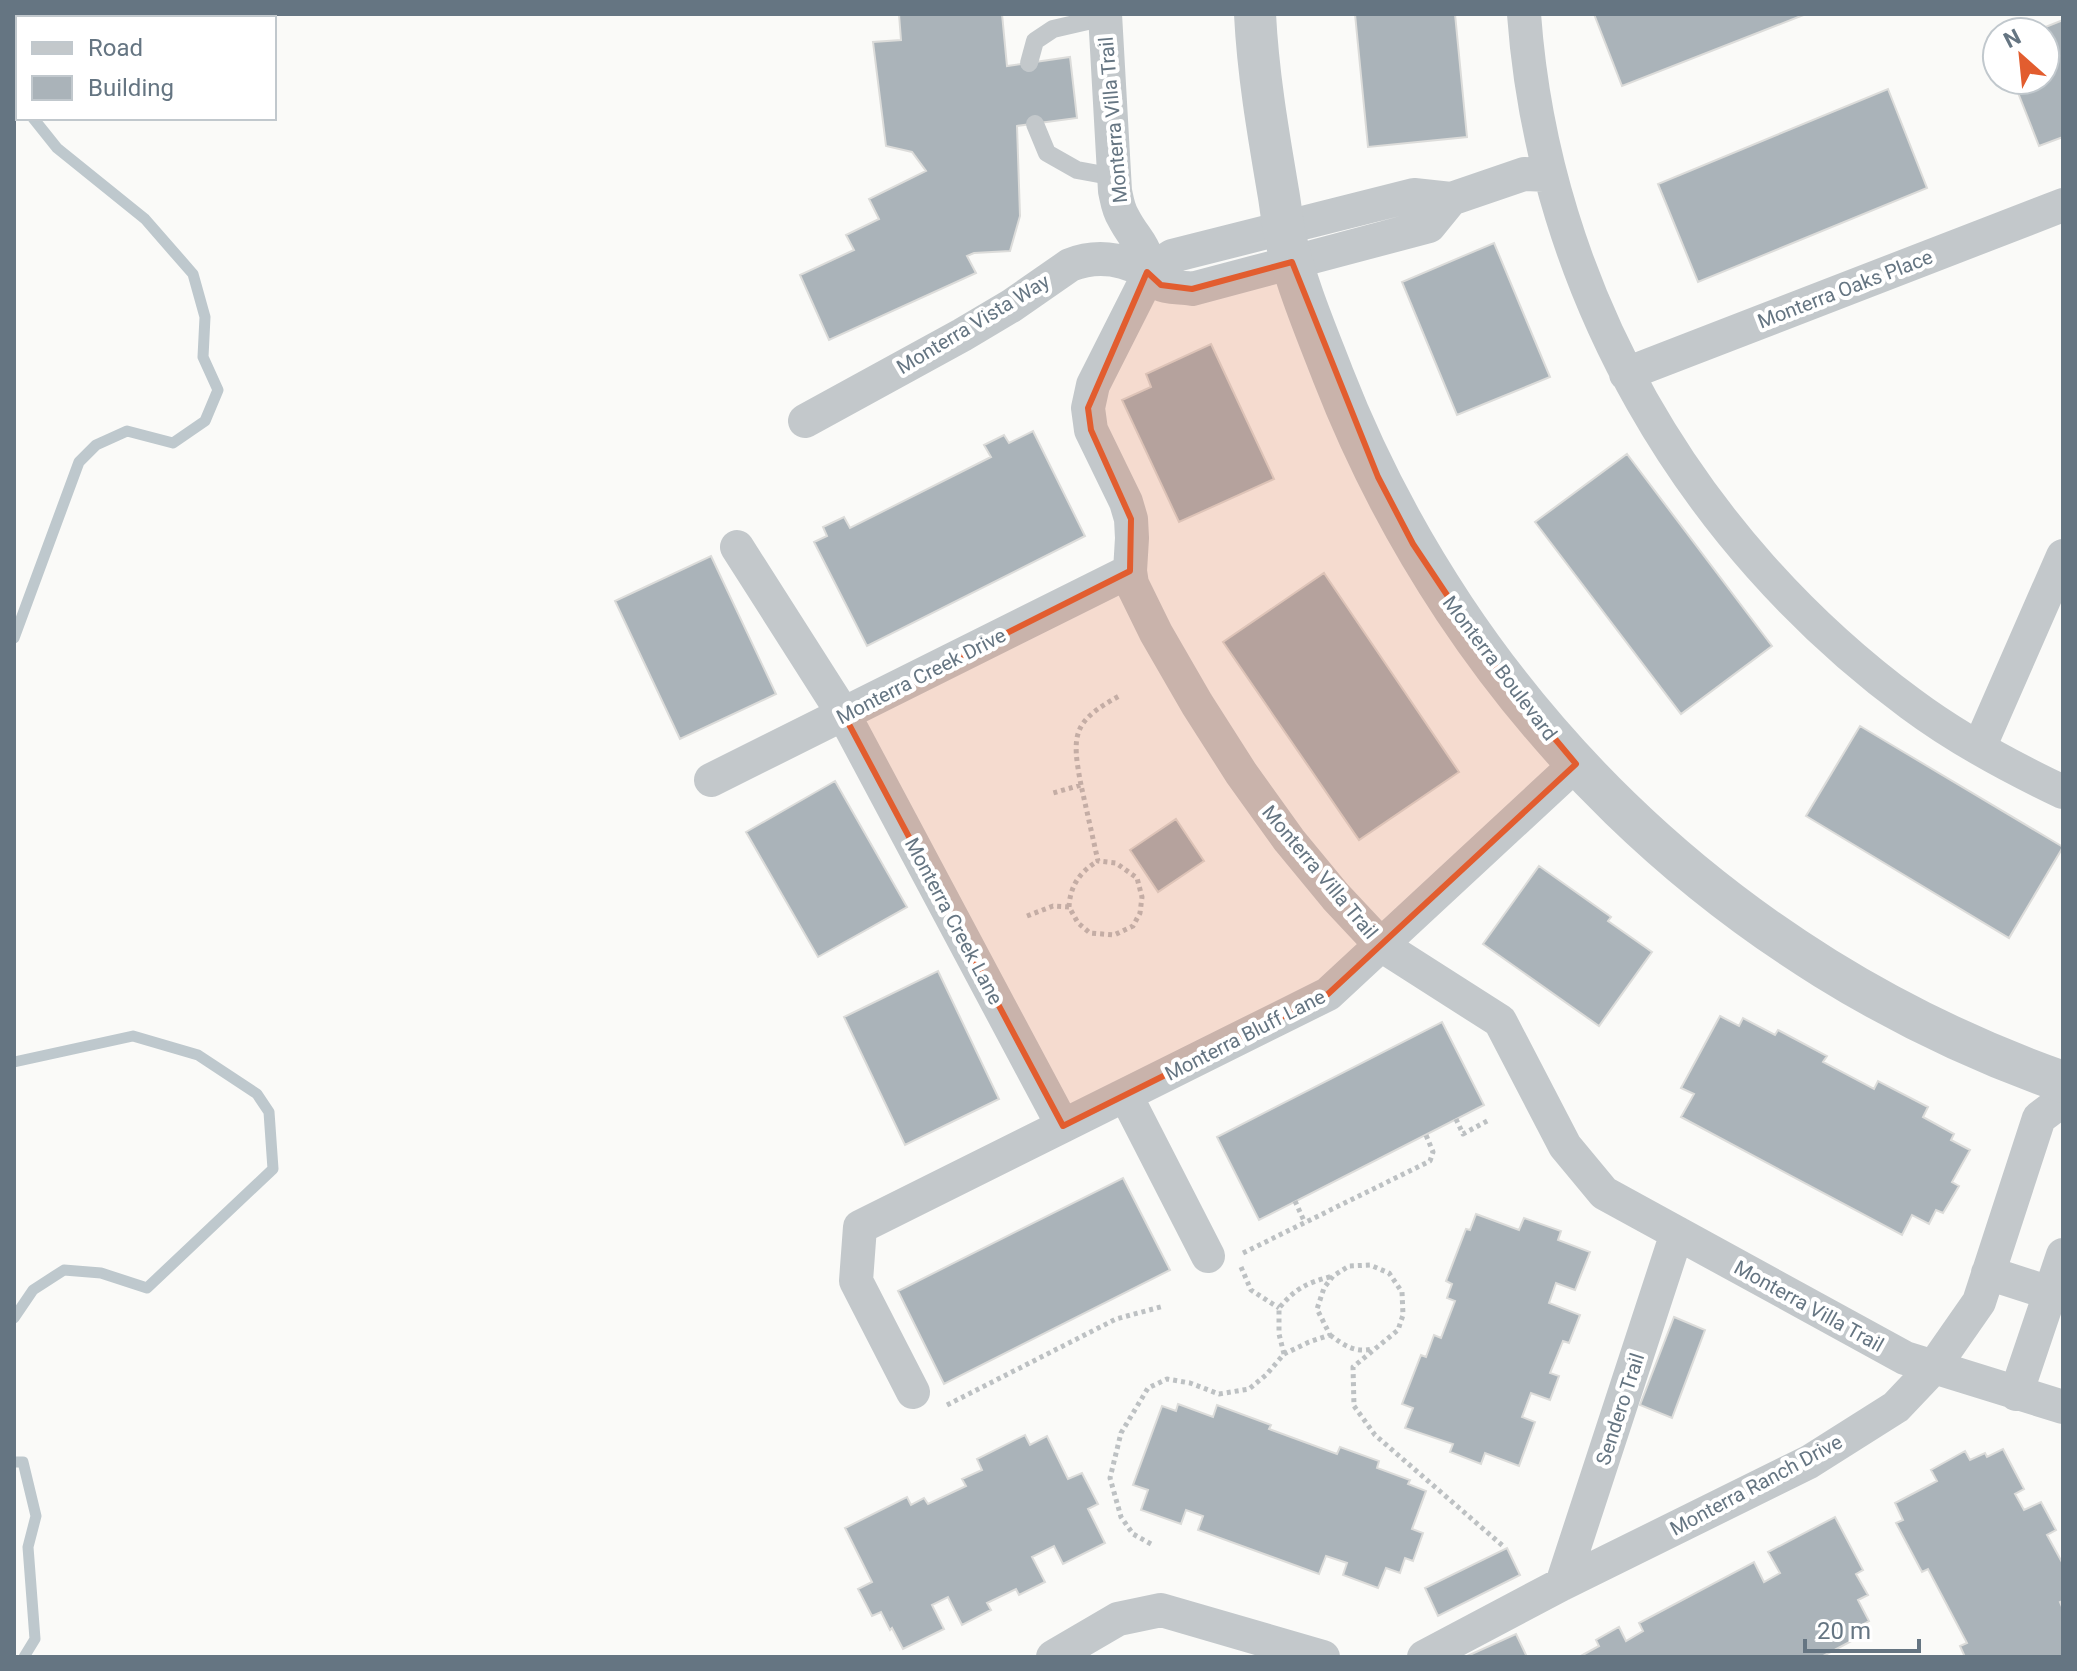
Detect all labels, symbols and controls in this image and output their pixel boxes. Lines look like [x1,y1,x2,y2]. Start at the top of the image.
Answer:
legend [16,16,276,120]
north arrow [1981,16,2061,96]
text: N [2000,24,2025,53]
text: Road [88,34,143,62]
street label: Monterra Villa Trail [1094,36,1132,204]
text: Building [88,74,174,102]
street label: Monterra Oaks Place [1754,245,1936,333]
street label: Monterra Vista Way [892,269,1054,379]
street label: Monterra Boulevard [1438,591,1562,745]
street label: Monterra Creek Drive [832,623,1010,729]
street label: Monterra Villa Trail [1257,800,1383,944]
street label: Monterra Creek Lane [900,834,1008,1008]
street label: Monterra Bluff Lane [1161,984,1329,1086]
street label: Monterra Villa Trail [1730,1255,1888,1357]
street label: Sendero Trail [1591,1350,1649,1468]
street label: Monterra Ranch Drive [1666,1429,1846,1541]
scale bar [1805,1603,1919,1653]
text: 20 m [1817,1617,1871,1645]

